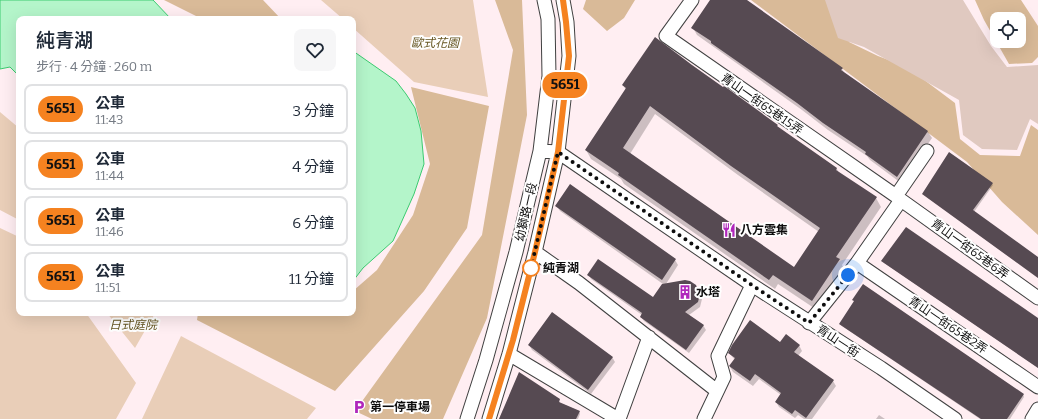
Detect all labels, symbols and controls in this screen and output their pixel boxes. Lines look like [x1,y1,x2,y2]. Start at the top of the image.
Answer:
map controls [990,12,1026,48]
button: locate [990,12,1026,48]
text: 純青湖 [36,29,93,52]
button: heart [294,29,336,71]
park label: 歐式花園 [411,36,461,50]
text: 步行 · 4 分鐘 · 260 m [36,59,152,74]
street label: 青山一街65巷15弄 [718,71,806,137]
line badge: 5651 [537,72,593,98]
text: 5651 [550,76,580,93]
text: 公車 [95,94,125,112]
text: 5651 [46,100,75,117]
text: 3 分鐘 [292,102,334,120]
text: 11:43 [95,112,124,127]
text: 公車 [95,150,125,168]
text: 5651 [46,156,75,173]
text: 4 分鐘 [292,158,334,176]
text: 11:44 [95,168,124,183]
street label: 幼獅路一段 [512,181,540,243]
text: 公車 [95,206,125,224]
text: 5651 [46,212,75,229]
text: 6 分鐘 [292,214,334,232]
street label: 青山一街65巷6弄 [929,216,1011,282]
restaurant icon: 八方雲集 [721,222,737,238]
place label: 八方雲集 [740,223,788,237]
text: 11:46 [95,224,124,239]
marker: 純青湖 [522,259,540,277]
place label: 純青湖 [543,261,579,275]
text: 公車 [95,262,125,280]
your location [838,265,858,285]
text: 5651 [46,268,75,285]
text: 11 分鐘 [289,270,334,288]
text: 11:51 [95,280,121,295]
building icon: 水塔 [677,284,693,300]
place label: 水塔 [696,285,720,299]
street label: 青山一街65巷2弄 [906,294,990,356]
park label: 日式庭院 [109,318,159,332]
street label: 青山一街 [814,322,862,360]
parking icon: 第一停車場 [351,399,367,415]
place label: 第一停車場 [370,400,430,414]

